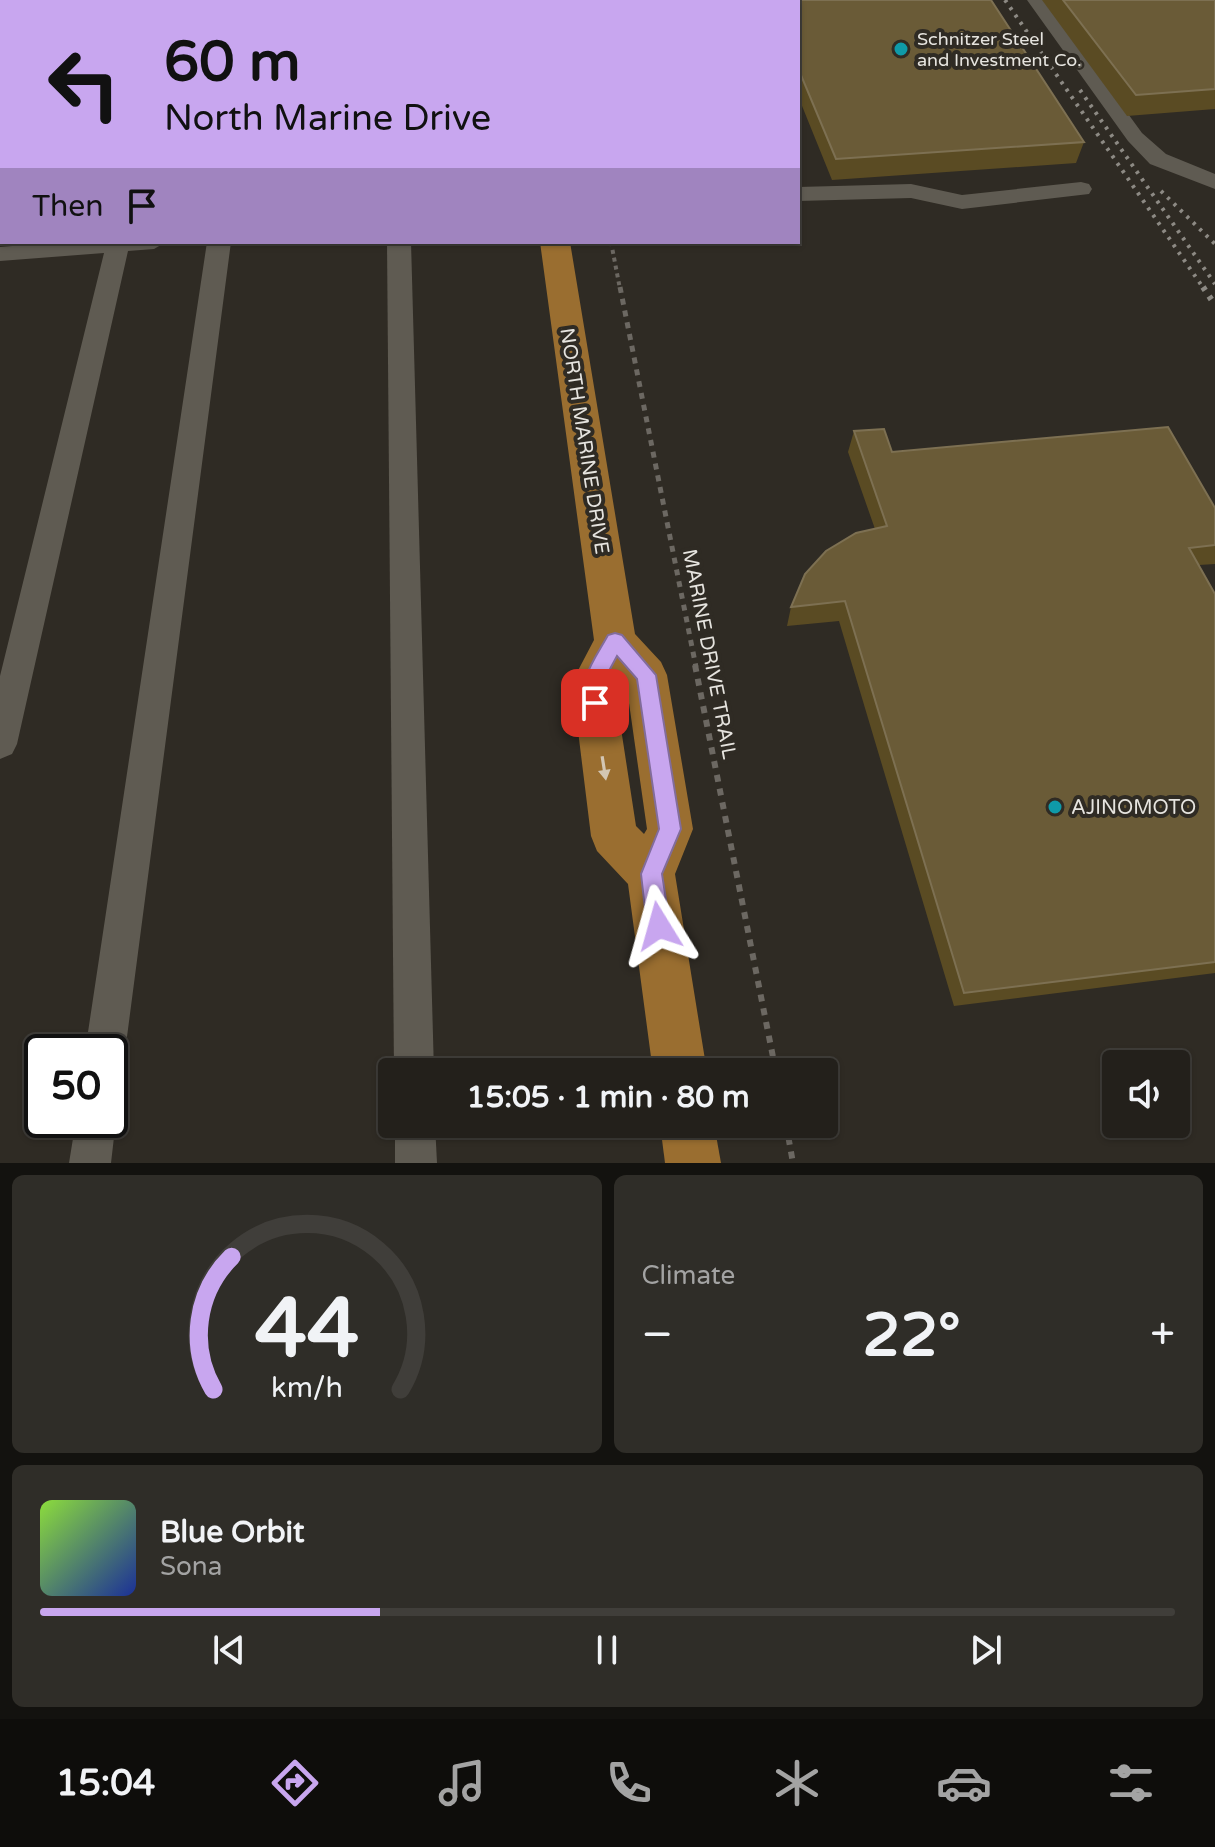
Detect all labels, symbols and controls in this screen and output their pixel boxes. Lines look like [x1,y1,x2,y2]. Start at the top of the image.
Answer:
place label: Schnitzer Steel and Investment Co. [917,28,1082,71]
text: 60 m [164,29,300,96]
icon: left [32,32,136,136]
marker: Schnitzer Steel and Investment Co. [892,40,910,58]
text: North Marine Drive [164,97,491,140]
icon: arrive [120,184,164,228]
text: Then [32,188,104,225]
street label: NORTH MARINE DRIVE [554,326,614,556]
street label: MARINE DRIVE TRAIL [677,547,741,762]
pin [561,669,629,737]
icon: arrive [573,681,617,725]
one-way arrow [598,756,610,781]
place label: AJINOMOTO [1071,796,1196,820]
marker: AJINOMOTO [1046,798,1064,816]
position arrow [617,884,701,968]
speed limit sign: 50 [24,1034,128,1138]
map controls [1102,1050,1190,1138]
button: sound [1102,1050,1190,1138]
text: 15:05 · 1 min · 80 m [467,1079,749,1116]
text: Climate [642,1260,735,1291]
text: 44 [255,1280,359,1380]
text: 22° [863,1300,961,1372]
text: − [642,1309,673,1362]
text: + [1150,1309,1175,1362]
text: km/h [271,1371,343,1405]
text: Blue Orbit [160,1514,305,1551]
text: Sona [160,1551,222,1582]
icon: previous [207,1628,251,1672]
icon: pause [585,1628,629,1672]
icon: next [964,1628,1008,1672]
icon: directions [267,1755,323,1811]
icon: music [434,1755,490,1811]
icon: phone [601,1755,657,1811]
icon: climate [769,1755,825,1811]
icon: car [936,1755,992,1811]
icon: filters [1103,1755,1159,1811]
text: 15:04 [56,1762,155,1805]

